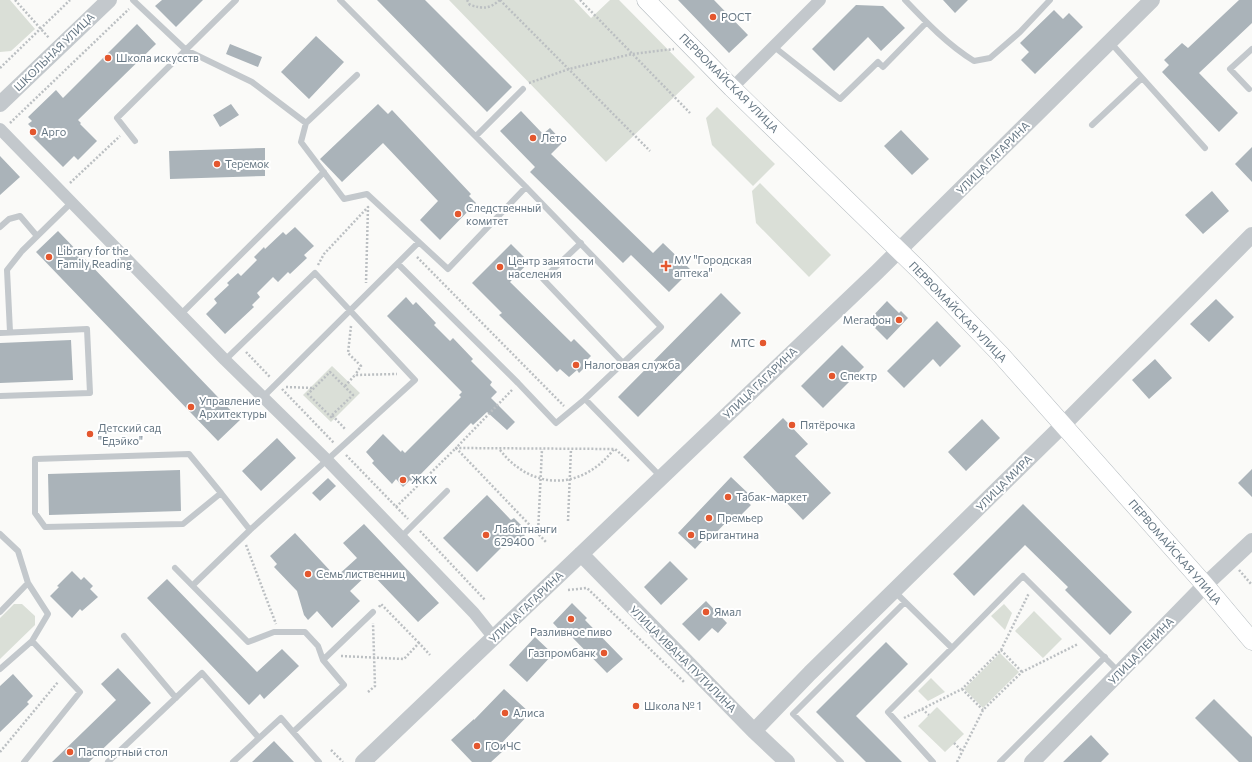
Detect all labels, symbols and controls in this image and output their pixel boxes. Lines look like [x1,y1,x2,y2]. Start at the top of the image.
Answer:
street label: ШКОЛЬНАЯ УЛИЦА [11,10,97,93]
place label: РОСТ [721,10,751,23]
marker: РОСТ [708,12,718,22]
street label: ПЕРВОМАЙСКАЯ УЛИЦА [677,30,783,135]
place label: Школа искусств [116,51,199,64]
marker: Школа искусств [103,53,113,63]
street label: УЛИЦА ГАГАРИНА [953,118,1032,197]
place label: Арго [41,125,67,138]
marker: Арго [28,127,38,137]
place label: Лето [541,131,567,144]
marker: Лето [528,133,538,143]
place label: Теремок [225,157,270,170]
marker: Теремок [212,159,222,169]
place label: Следственный комитет [466,201,541,227]
marker: Следственный комитет [453,209,463,219]
place label: Library for the Family Reading [57,244,132,270]
marker: Library for the Family Reading [44,252,54,262]
place label: МУ "Городская аптека" [674,253,752,279]
place label: Центр занятости населения [508,254,594,280]
street label: ПЕРВОМАЙСКАЯ УЛИЦА [907,258,1011,365]
marker: МУ "Городская аптека" [661,261,671,271]
marker: Центр занятости населения [495,262,505,272]
place label: Мегафон [843,313,891,326]
marker: Мегафон [894,315,904,325]
place label: МТС [731,336,755,349]
marker: МТС [758,338,768,348]
street label: УЛИЦА ГАГАРИНА [720,344,800,421]
place label: Налоговая служба [584,358,680,371]
marker: Налоговая служба [571,360,581,370]
place label: Спектр [840,369,877,382]
marker: Спектр [827,371,837,381]
place label: Управление Архитектуры [199,394,267,420]
marker: Управление Архитектуры [186,402,196,412]
place label: Пятёрочка [800,418,855,431]
marker: Пятёрочка [787,420,797,430]
place label: Детский сад "Едэйко" [98,421,162,447]
marker: Детский сад "Едэйко" [85,429,95,439]
street label: УЛИЦА МИРА [973,452,1035,513]
place label: ЖКХ [411,473,438,486]
marker: ЖКХ [398,475,408,485]
place label: Табак-маркет [736,490,807,503]
marker: Табак-маркет [723,492,733,502]
street label: ПЕРВОМАЙСКАЯ УЛИЦА [1126,496,1226,607]
place label: Премьер [717,511,763,524]
marker: Премьер [704,513,714,523]
place label: Лабытнанги 629400 [494,522,557,548]
place label: Бригантина [699,528,759,541]
marker: Лабытнанги 629400 [481,530,491,540]
marker: Бригантина [686,530,696,540]
place label: Семь лиственниц [316,567,406,580]
street label: УЛИЦА ГАГАРИНА [486,568,566,645]
marker: Семь лиственниц [303,569,313,579]
street label: УЛИЦА ИВАНА ПУТИЛИНА [627,603,740,715]
place label: Ямал [714,605,741,618]
marker: Ямал [701,607,711,617]
marker: Разливное пиво [566,614,576,624]
street label: УЛИЦА ЛЕНИНА [1105,614,1176,687]
place label: Разливное пиво [530,625,612,638]
place label: Газпромбанк [528,646,596,659]
marker: Газпромбанк [599,648,609,658]
place label: Школа № 1 [644,699,702,712]
marker: Школа № 1 [631,701,641,711]
place label: Алиса [513,706,544,719]
marker: Алиса [500,708,510,718]
place label: ГОиЧС [485,739,521,752]
marker: ГОиЧС [472,741,482,751]
place label: Паспортный стол [78,745,168,758]
marker: Паспортный стол [65,747,75,757]

